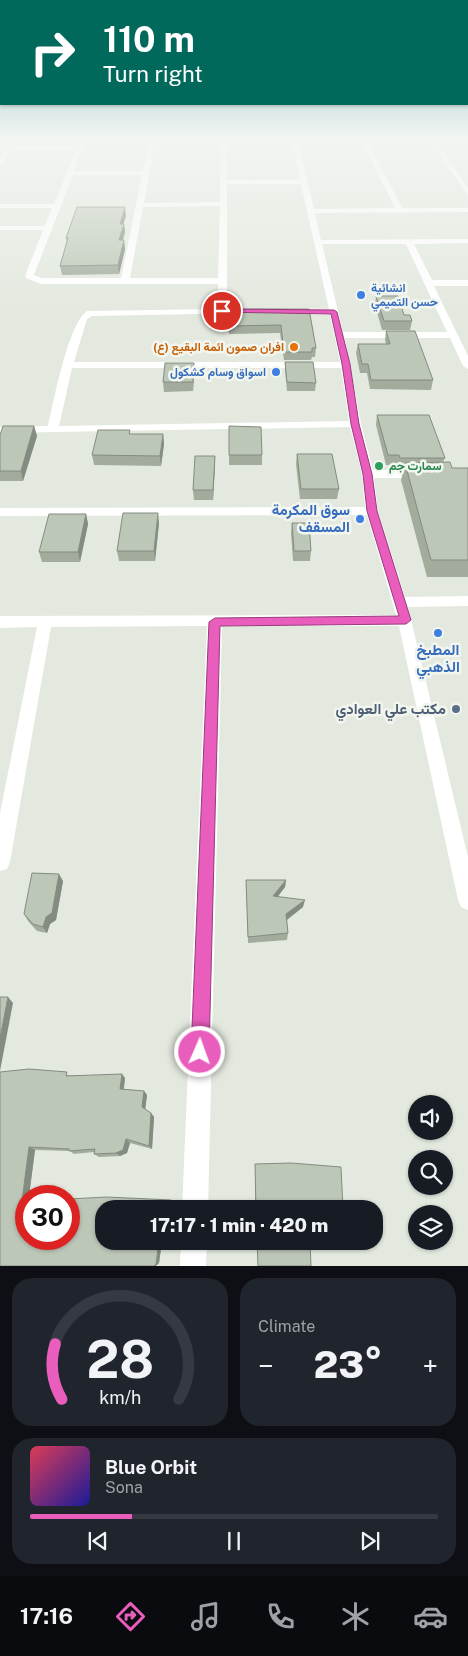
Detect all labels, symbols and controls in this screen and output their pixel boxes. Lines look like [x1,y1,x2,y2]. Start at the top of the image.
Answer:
text: 110 m [103,19,195,60]
icon: right [20,20,85,85]
text: Turn right [103,61,203,87]
place label: انشائية حسن التميمي [371,281,438,312]
marker: انشائية حسن التميمي [355,289,367,301]
pin [201,290,243,332]
icon: arrive [208,297,236,325]
place label: افران صمون ائمة البقيع (ع) [153,340,284,355]
marker: افران صمون ائمة البقيع (ع) [288,341,300,353]
place label: اسواق وسام كشكول [170,365,266,380]
marker: اسواق وسام كشكول [270,366,282,378]
place label: سمارت جم [389,459,442,474]
marker: سمارت جم [373,460,385,472]
place label: سوق المكرمة المسقف [272,501,350,535]
marker: سوق المكرمة المسقف [354,513,366,525]
marker: المطبخ الذهبي [432,627,444,639]
place label: المطبخ الذهبي [416,641,460,680]
place label: مكتب علي العوادي [335,700,446,722]
marker: مكتب علي العوادي [450,703,462,715]
position arrow [173,1025,225,1077]
map controls [408,1095,453,1250]
button: sound [408,1095,453,1140]
button: search [408,1150,453,1195]
speed limit sign: 30 [15,1185,80,1250]
button: layers [408,1205,453,1250]
text: 17:17 · 1 min · 420 m [150,1214,328,1236]
text: Climate [258,1317,315,1336]
text: 28 [86,1329,154,1390]
text: 23° [314,1342,382,1387]
text: − [258,1349,274,1382]
text: + [422,1349,438,1382]
text: km/h [99,1387,141,1408]
text: Blue Orbit [105,1456,197,1478]
text: Sona [105,1478,143,1497]
icon: previous [84,1527,112,1555]
icon: pause [220,1527,248,1555]
icon: next [356,1527,384,1555]
icon: directions [113,1599,148,1634]
icon: music [188,1599,223,1634]
icon: phone [263,1599,298,1634]
icon: climate [338,1599,373,1634]
icon: car [413,1599,448,1634]
text: 17:16 [20,1603,73,1629]

